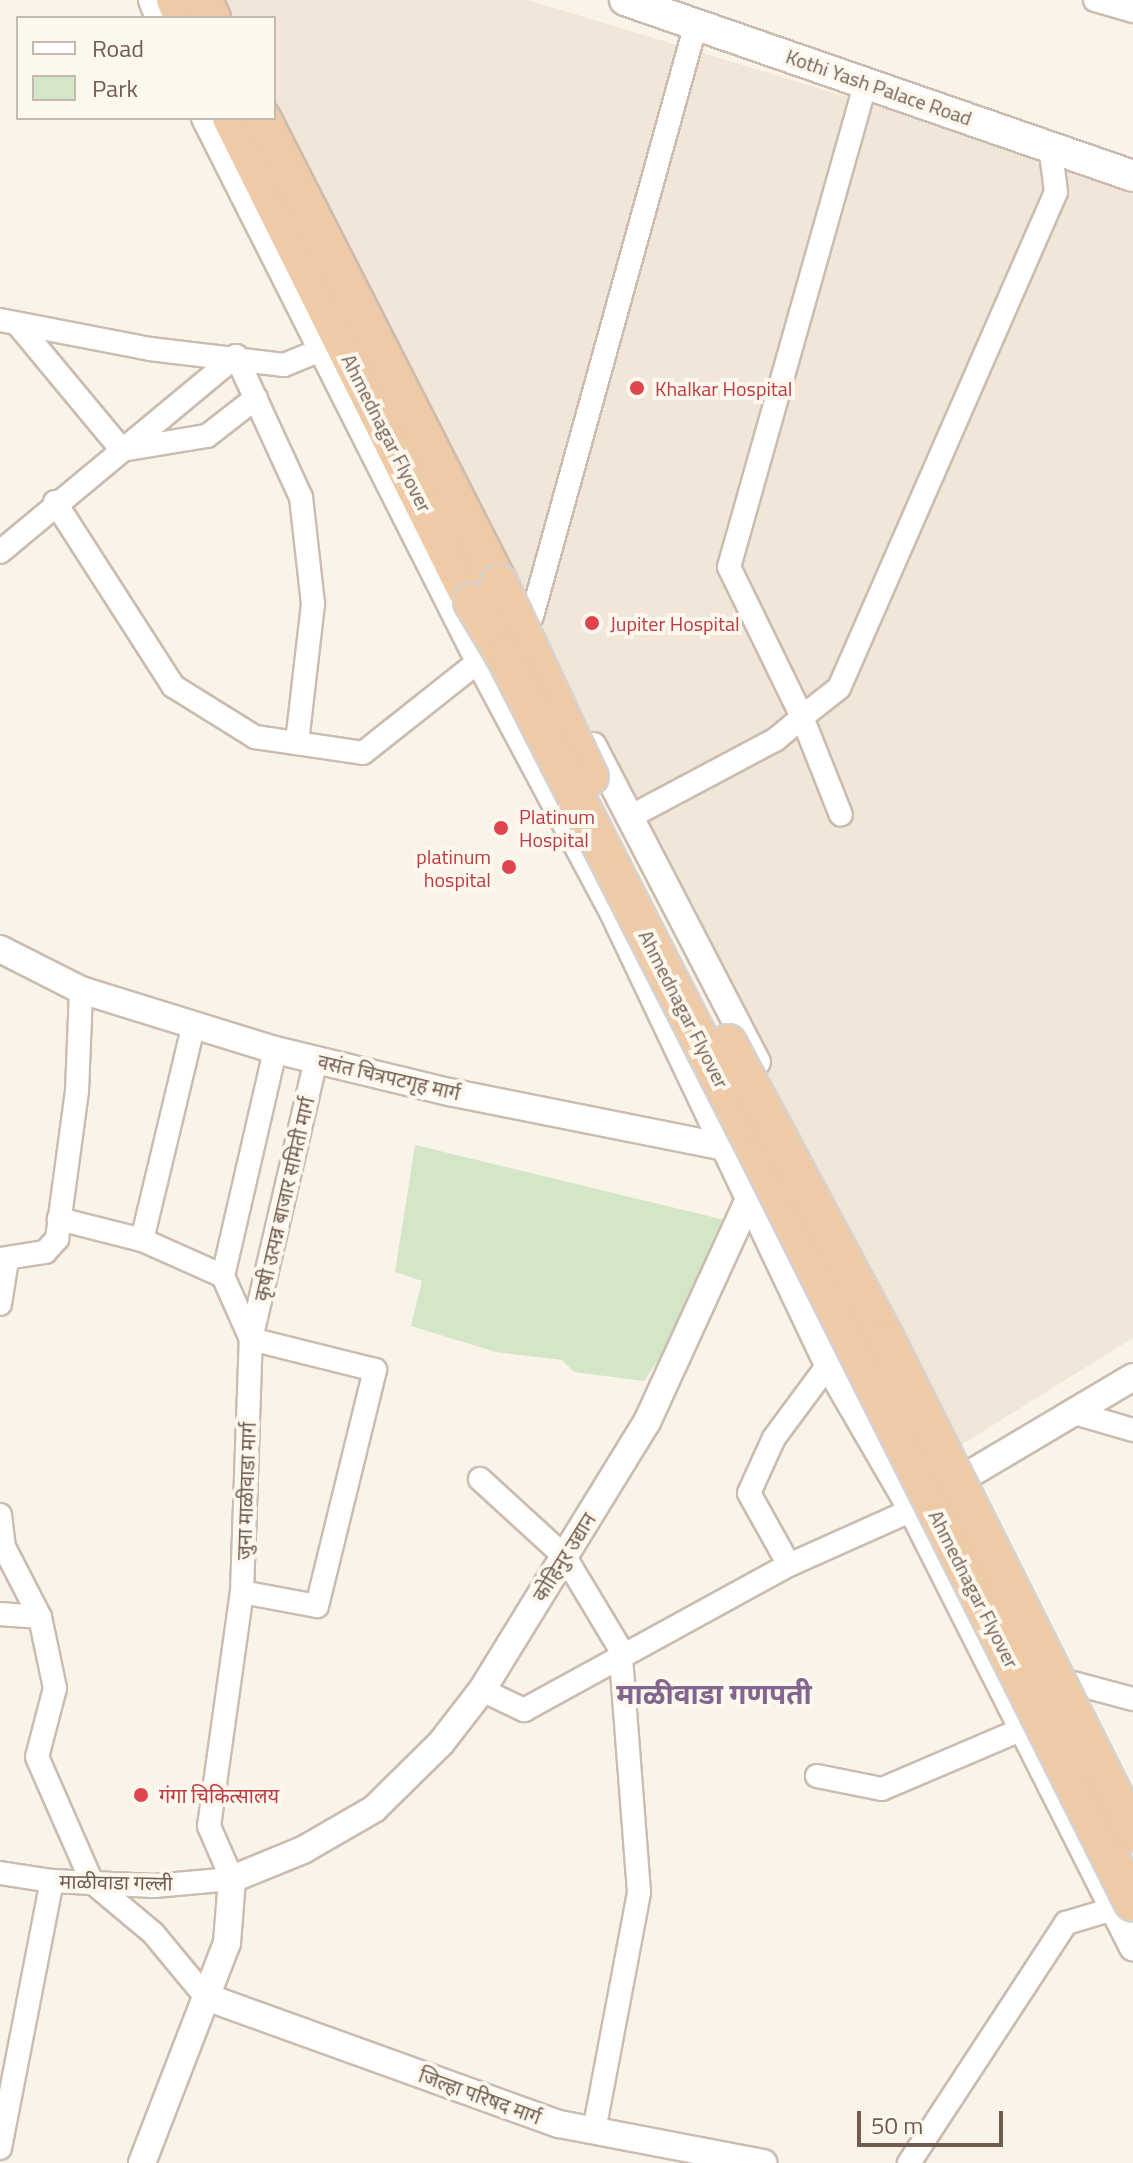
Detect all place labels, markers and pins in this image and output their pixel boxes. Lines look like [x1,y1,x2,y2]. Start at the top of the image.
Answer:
place label: Khalkar Hospital [655,376,792,400]
marker: Khalkar Hospital [626,377,648,399]
place label: Jupiter Hospital [610,611,740,635]
marker: Jupiter Hospital [581,612,603,634]
place label: Platinum Hospital [519,804,595,851]
marker: Platinum Hospital [490,817,512,839]
place label: platinum hospital [416,844,491,891]
marker: platinum hospital [498,856,520,878]
place label: गंगा चिकित्सालय [159,1783,279,1807]
marker: गंगा चिकित्सालय [130,1784,152,1806]

